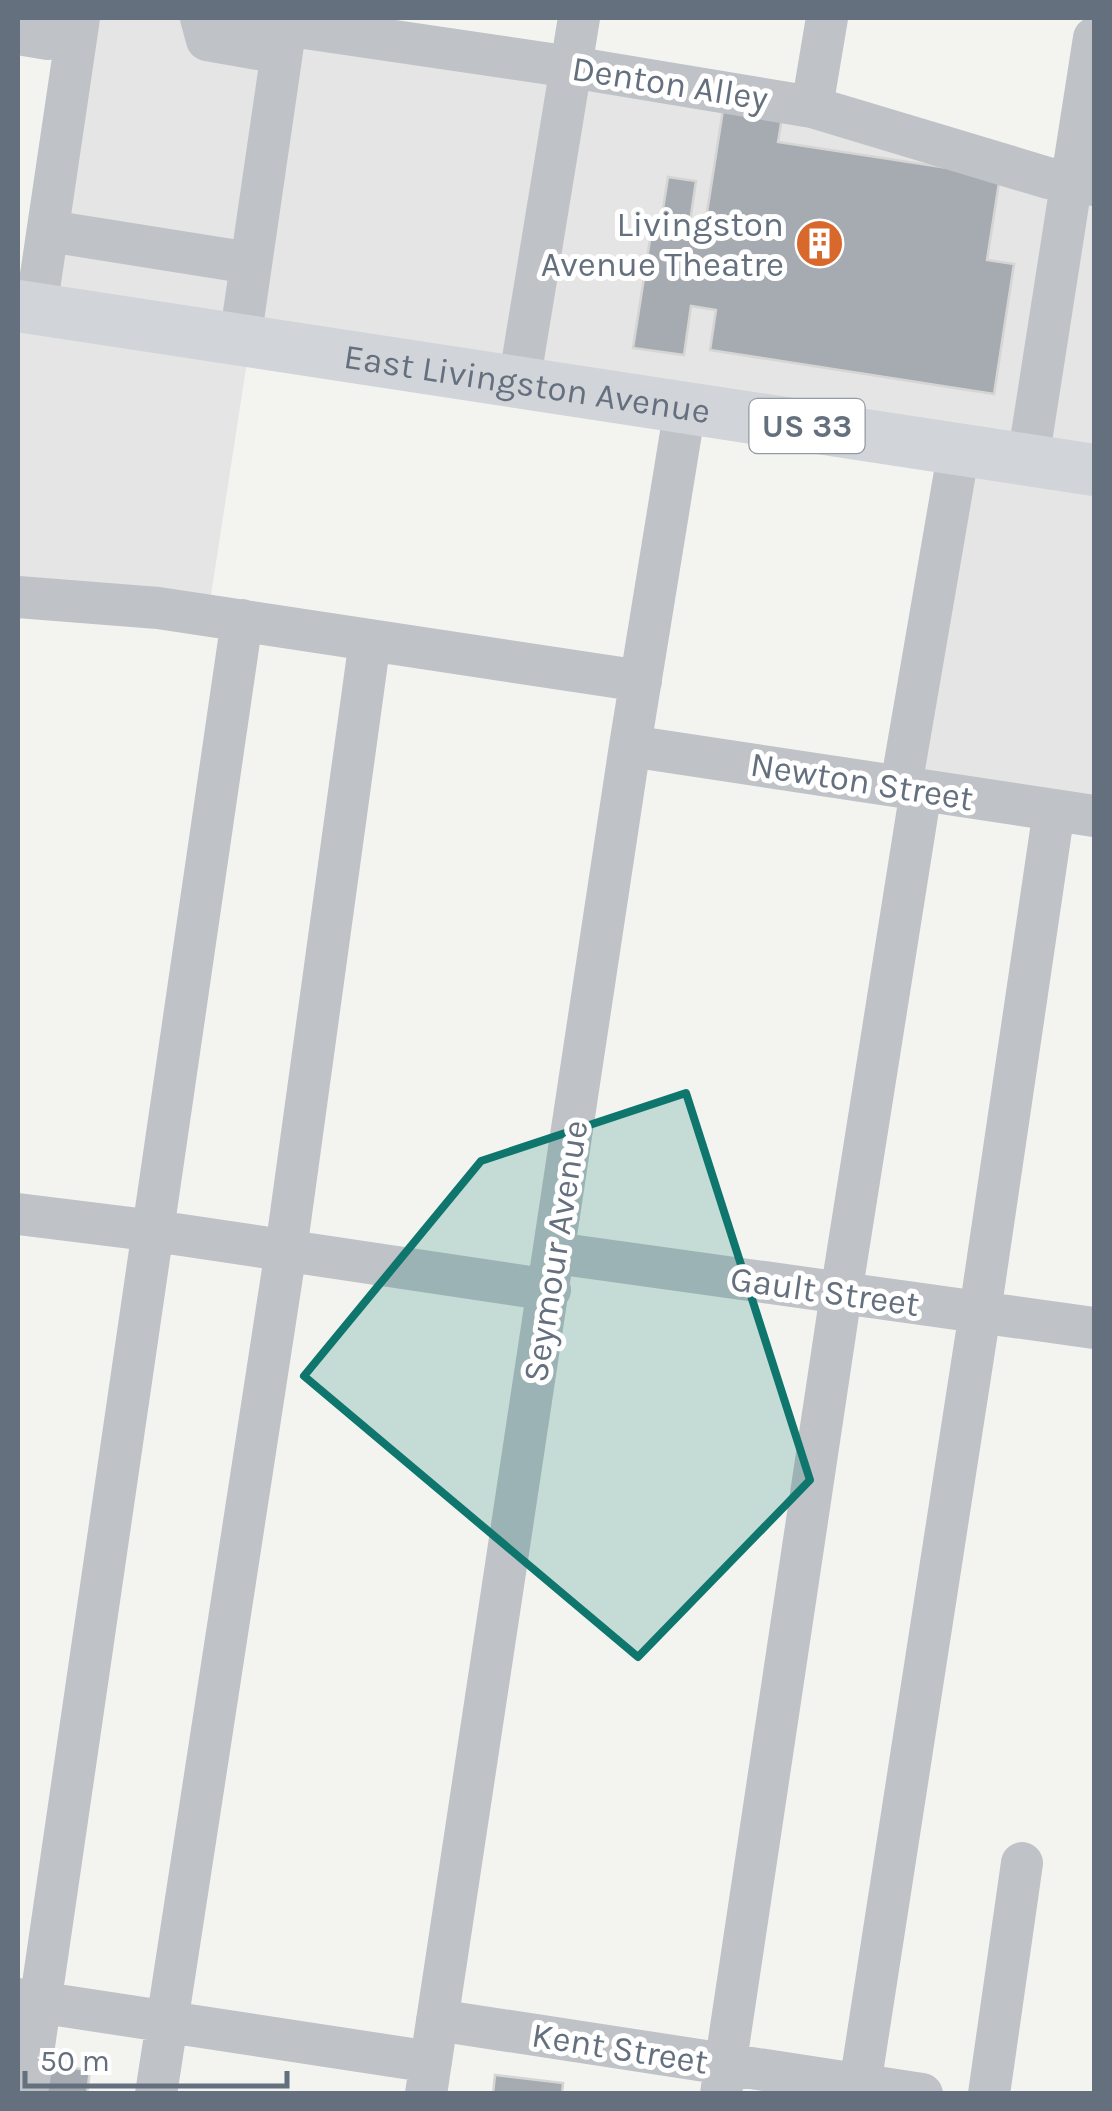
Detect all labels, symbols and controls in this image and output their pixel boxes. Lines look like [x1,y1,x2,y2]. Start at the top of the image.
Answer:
street label: Denton Alley [569,48,771,119]
place label: Livingston Avenue Theatre [541,204,784,285]
building icon: Livingston Avenue Theatre [793,218,845,270]
street label: East Livingston Avenue [341,336,713,432]
road number: US 33 [750,399,864,453]
street label: Newton Street [748,744,976,819]
street label: Seymour Avenue [515,1117,596,1385]
street label: Gault Street [728,1258,922,1325]
street label: Kent Street [529,2014,711,2083]
scale bar [25,2026,288,2088]
text: 50 m [40,2043,110,2079]

